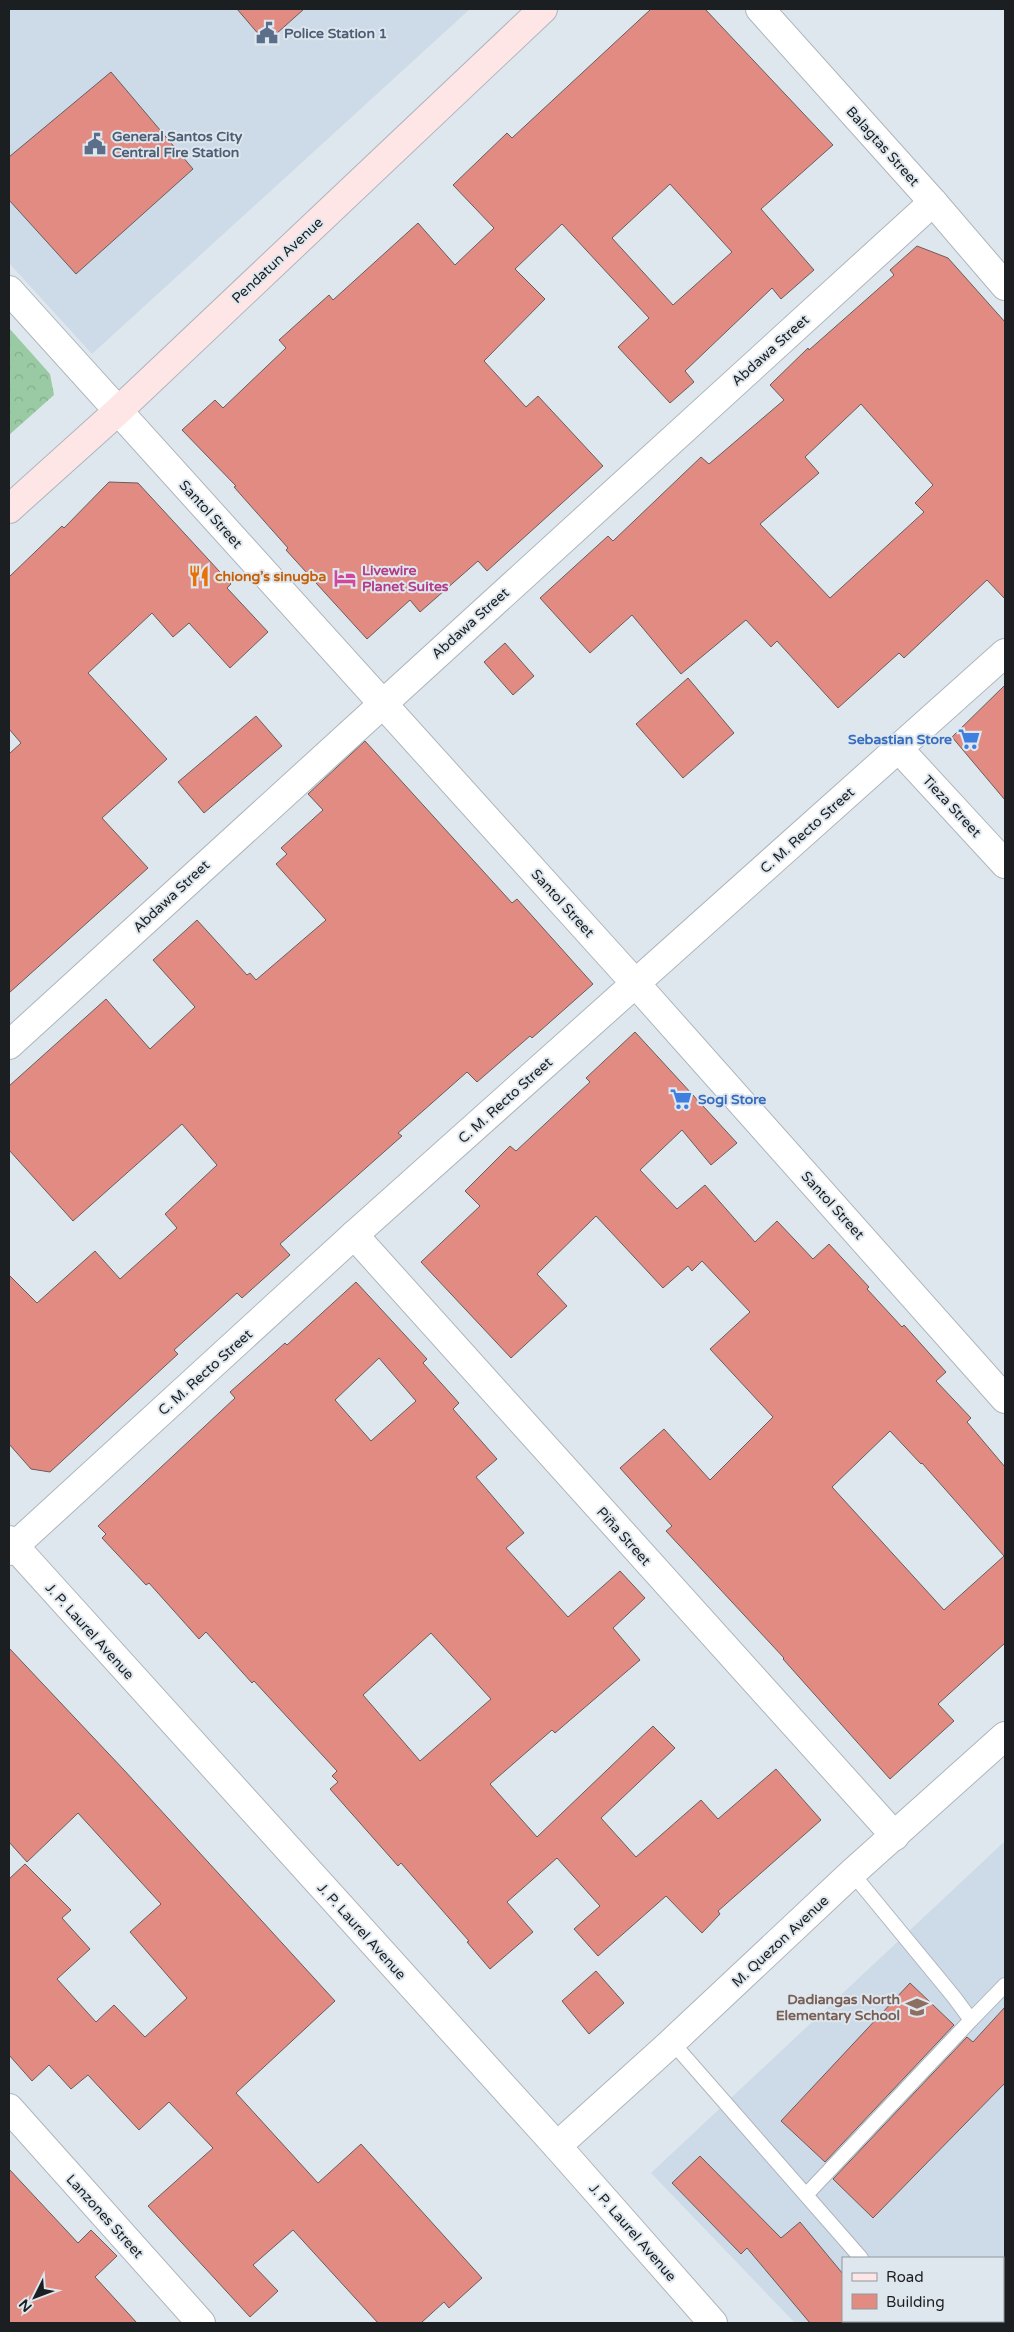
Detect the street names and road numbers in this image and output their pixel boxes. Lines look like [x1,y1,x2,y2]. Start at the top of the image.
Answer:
street label: Balagtas Street [842,103,923,190]
street label: Pendatun Avenue [228,214,326,307]
street label: Abdawa Street [728,311,813,390]
street label: Santol Street [176,477,246,552]
street label: Abdawa Street [428,584,513,663]
street label: Tieza Street [919,772,985,841]
street label: C. M. Recto Street [757,783,858,877]
street label: Abdawa Street [130,856,214,936]
street label: Santol Street [528,866,598,941]
street label: C. M. Recto Street [455,1053,556,1147]
street label: Santol Street [798,1168,868,1243]
street label: C. M. Recto Street [155,1325,256,1419]
street label: Piña Street [593,1504,655,1570]
street label: J. P. Laurel Avenue [42,1580,138,1683]
street label: J. P. Laurel Avenue [314,1880,410,1983]
street label: M. Quezon Avenue [728,1892,832,1991]
street label: Lanzones Street [63,2171,147,2262]
street label: J. P. Laurel Avenue [585,2180,680,2285]

